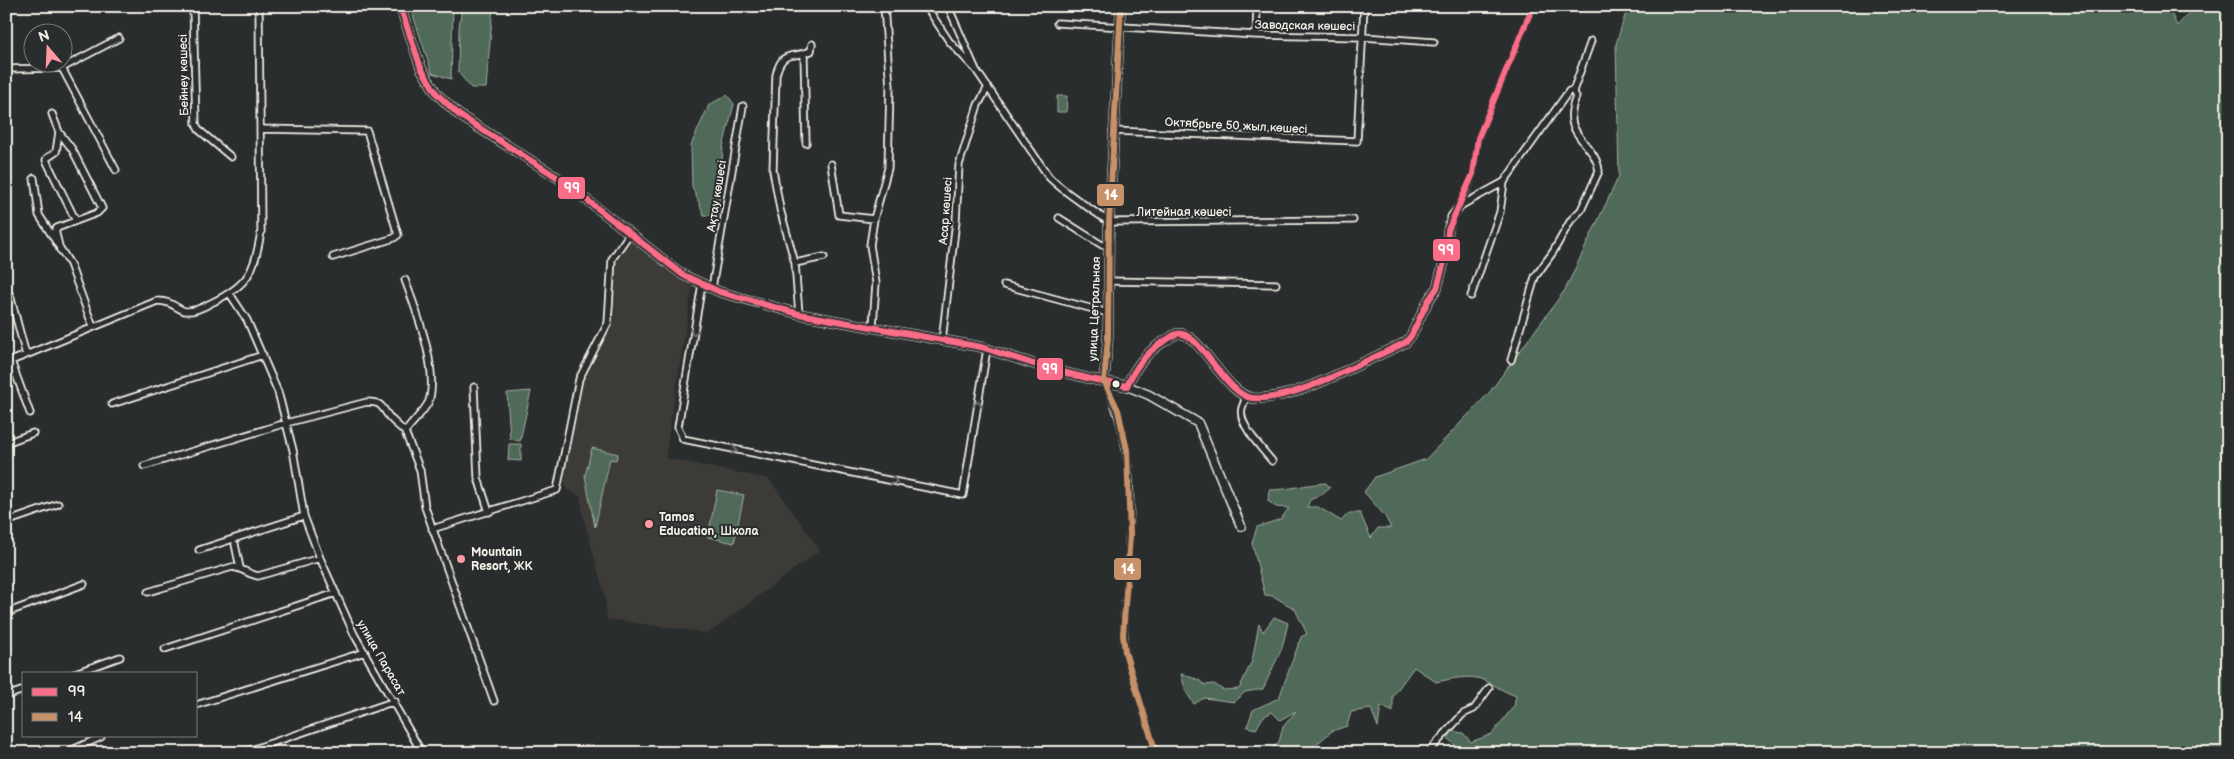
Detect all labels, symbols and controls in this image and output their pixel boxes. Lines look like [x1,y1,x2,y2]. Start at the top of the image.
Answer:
street label: Заводская көшесі [1255,18,1355,34]
north arrow [22,22,72,72]
text: N [36,26,52,46]
street label: Бейнеу көшесі [176,34,192,116]
street label: Октябрьге 50 жыл көшесі [1164,115,1308,137]
street label: Ақтау көшесі [704,159,730,234]
line badge: 99 [557,176,586,200]
street label: Асар көшесі [936,177,956,246]
text: 99 [564,180,580,197]
line badge: 14 [1096,183,1125,207]
text: 14 [1104,187,1119,204]
street label: Литейная көшесі [1136,205,1231,220]
line badge: 99 [1432,238,1461,262]
text: 99 [1438,242,1454,259]
street label: улица Цетральная [1086,256,1104,362]
one-way arrow [689,327,699,336]
line badge: 99 [1036,357,1064,381]
text: 99 [1042,361,1058,378]
unlabelled marker [1111,379,1121,389]
one-way arrow [972,400,982,409]
one-way arrow [730,444,739,454]
one-way arrow [889,476,898,486]
place label: Tamos Education, Школа [659,510,760,539]
marker: Tamos Education, Школа [643,518,655,530]
place label: Mountain Resort, ЖК [471,545,533,574]
marker: Mountain Resort, ЖК [455,553,467,565]
line badge: 14 [1113,557,1142,581]
text: 14 [1121,561,1136,578]
street label: улица Парасат [353,617,409,699]
legend [22,672,198,736]
text: 99 [68,682,85,701]
text: 14 [68,708,83,727]

